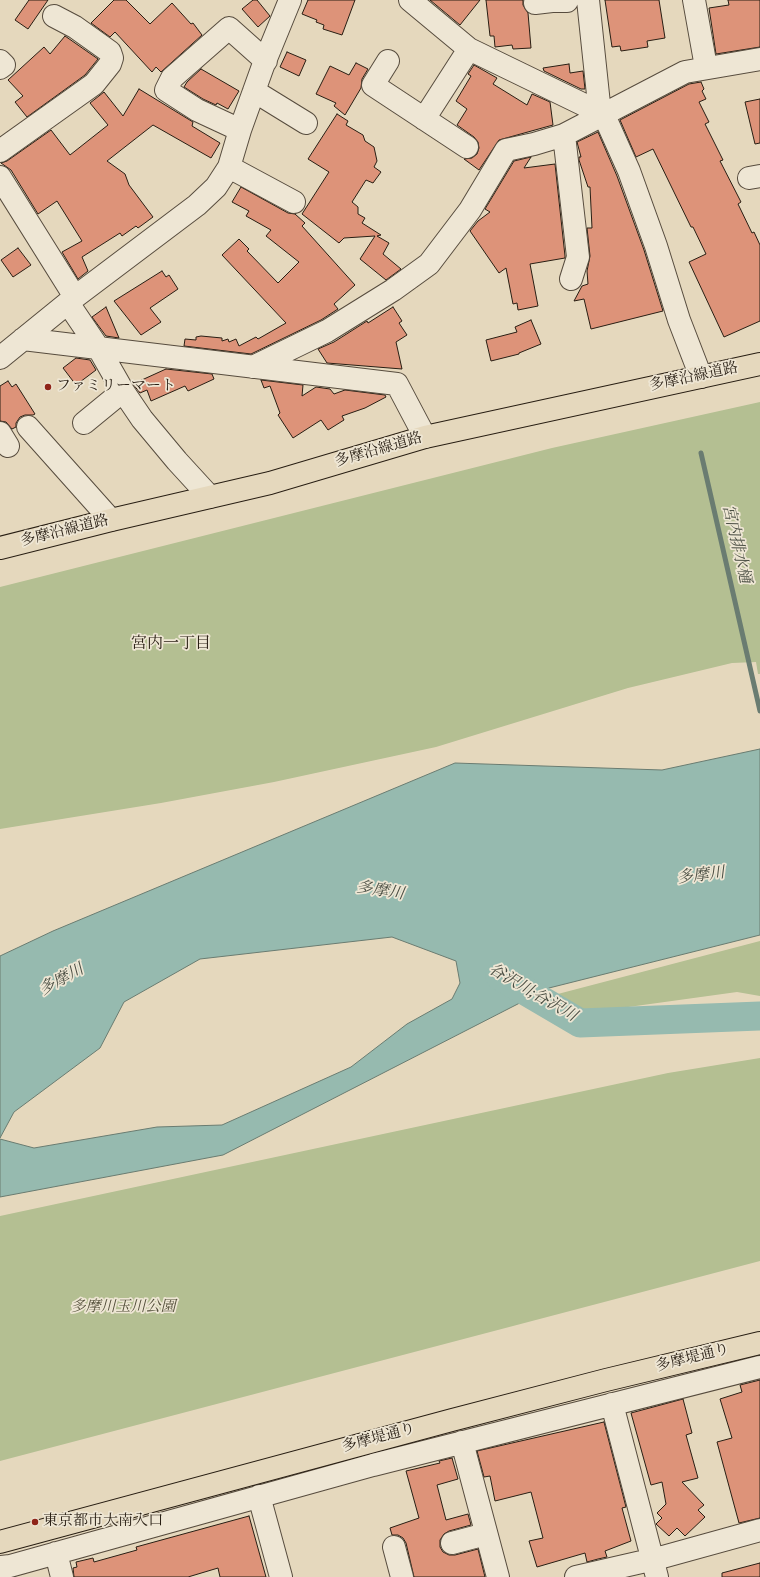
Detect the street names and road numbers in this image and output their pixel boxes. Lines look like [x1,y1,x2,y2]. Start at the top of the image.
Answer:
street label: 多摩沿線道路 [648,360,740,396]
street label: 多摩沿線道路 [333,430,425,472]
street label: 多摩沿線道路 [19,512,111,552]
street label: 多摩堤通り [654,1341,732,1377]
street label: 多摩堤通り [340,1421,418,1457]

